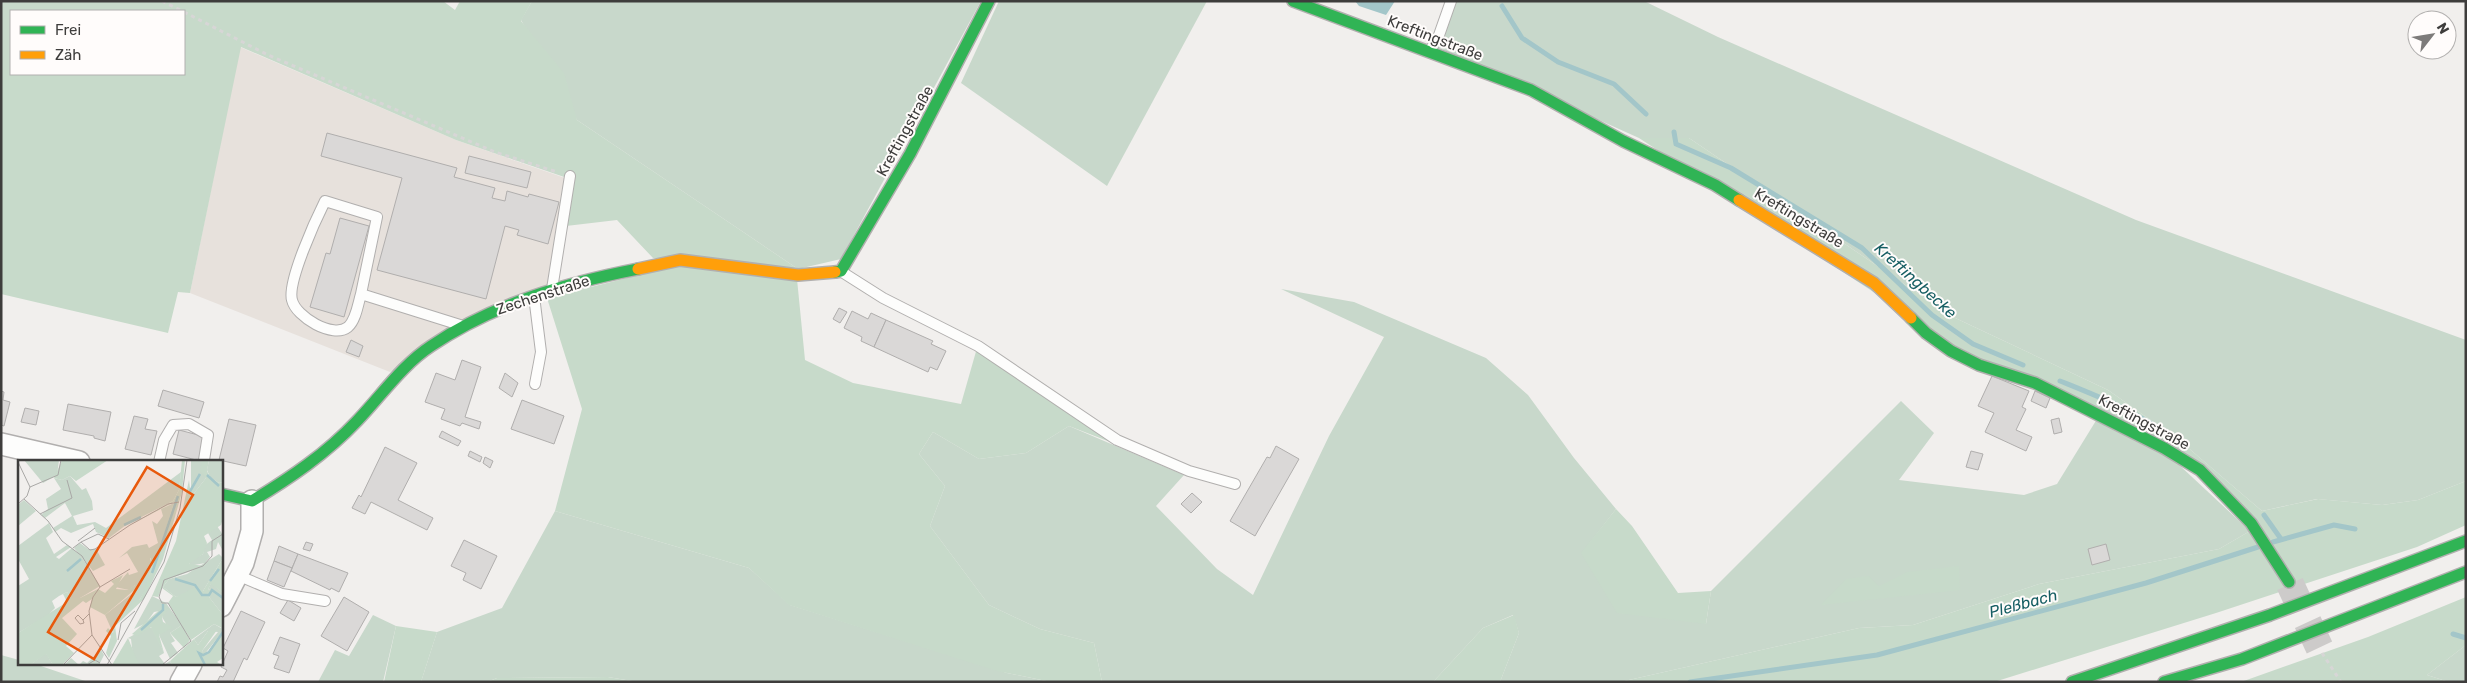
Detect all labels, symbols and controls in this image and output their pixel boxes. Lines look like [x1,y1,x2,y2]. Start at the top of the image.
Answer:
legend [10,10,185,75]
north arrow [2407,10,2457,60]
street label: Kreftingstraße [1385,12,1485,64]
text: N [2433,20,2453,37]
text: Frei [55,21,81,39]
text: Zäh [55,46,81,64]
street label: Kreftingstraße [873,83,937,179]
street label: Kreftingstraße [1751,184,1847,252]
water label: Kreftingbecke [1871,239,1961,322]
street label: Zechenstraße [494,272,592,318]
street label: Kreftingstraße [2095,390,2193,454]
inset map [18,460,222,666]
water label: Pleßbach [1987,585,2059,622]

